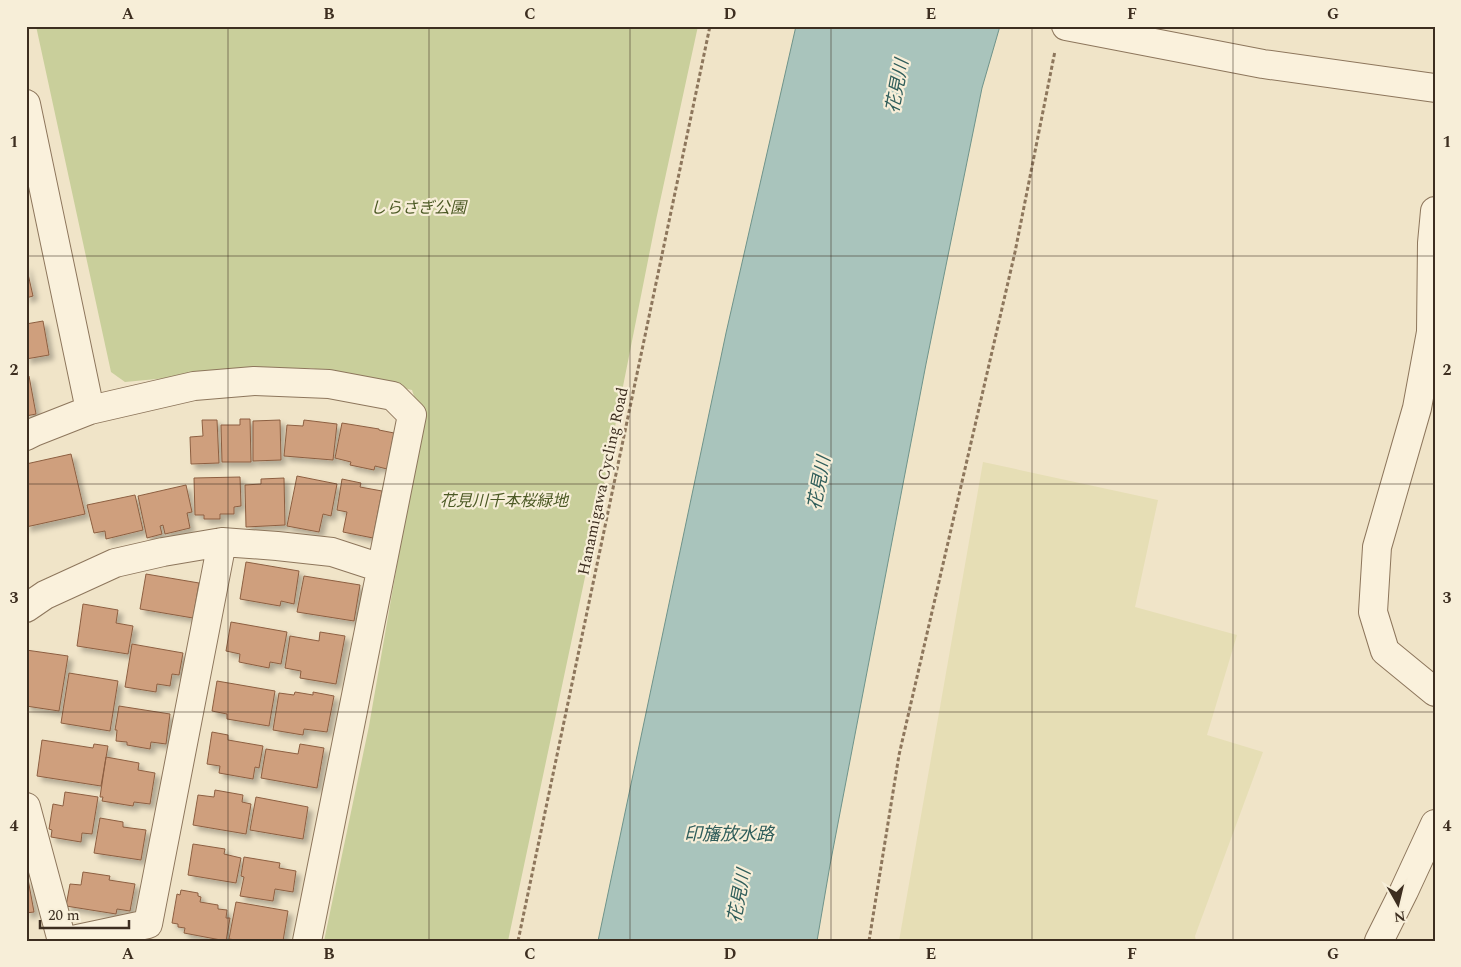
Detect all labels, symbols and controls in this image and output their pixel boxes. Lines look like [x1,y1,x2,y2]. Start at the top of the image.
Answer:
text: A [122,2,135,26]
text: B [323,2,335,26]
text: C [524,2,536,26]
text: D [724,2,737,26]
text: E [926,2,936,26]
text: F [1127,2,1137,26]
text: G [1327,2,1339,26]
water label: 花見川 [879,55,916,115]
text: 1 [10,130,18,154]
text: 1 [1443,130,1451,154]
park label: しらさぎ公園 [370,196,468,220]
text: 2 [10,358,19,382]
text: 2 [1443,358,1452,382]
street label: Hanamigawa Cycling Road [571,385,635,577]
water label: 花見川 [801,452,838,512]
park label: 花見川千本桜緑地 [440,489,570,513]
text: 3 [10,586,19,610]
text: 3 [1443,586,1452,610]
text: 4 [10,814,19,838]
text: 4 [1443,814,1452,838]
water label: 印旛放水路 [684,821,776,848]
water label: 花見川 [721,865,758,925]
north arrow [1374,880,1424,930]
scale bar [40,897,129,929]
text: 20 m [48,904,80,927]
text: N [1393,905,1407,928]
text: A [122,942,135,966]
text: B [323,942,335,966]
text: C [524,942,536,966]
text: D [724,942,737,966]
text: E [926,942,936,966]
text: F [1127,942,1137,966]
text: G [1327,942,1339,966]

